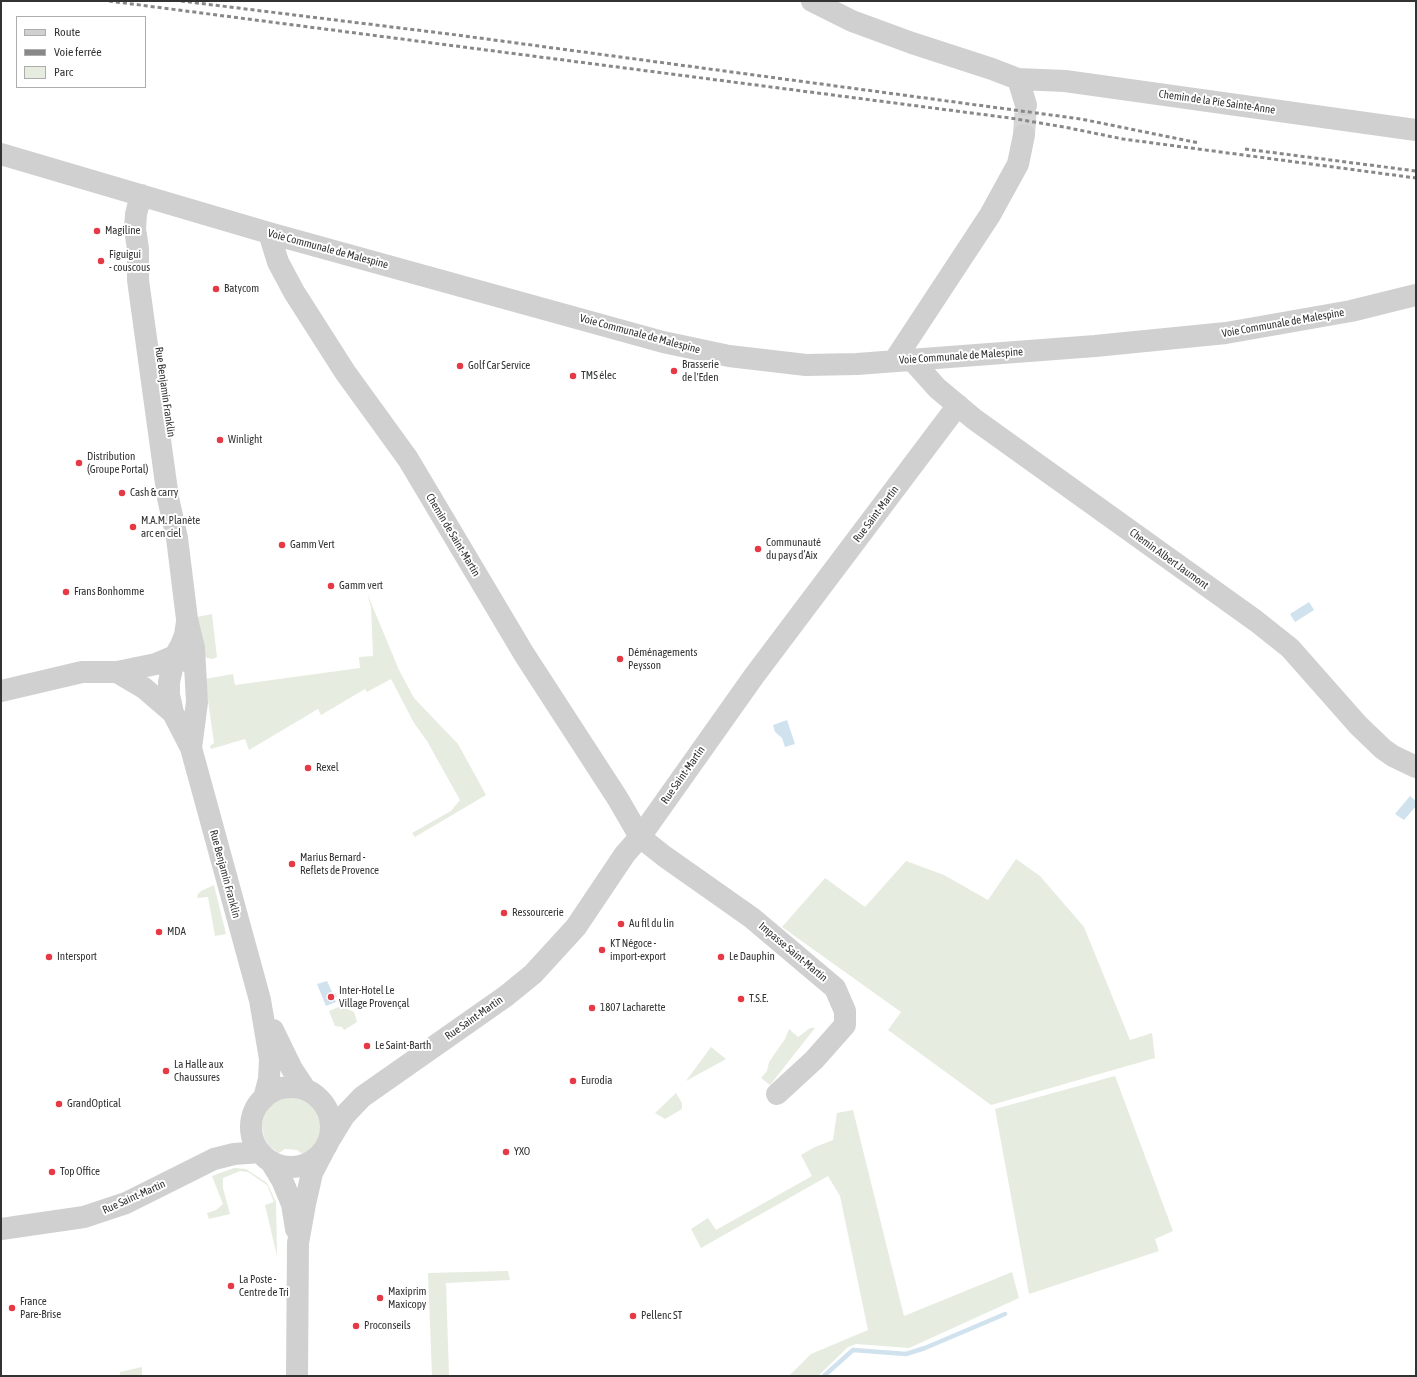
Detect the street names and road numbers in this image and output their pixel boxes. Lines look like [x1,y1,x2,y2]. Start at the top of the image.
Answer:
street label: Chemin de la Pie Sainte-Anne [1158,87,1276,117]
street label: Voie Communale de Malespine [266,227,390,271]
street label: Voie Communale de Malespine [1221,306,1345,340]
street label: Voie Communale de Malespine [578,312,702,356]
street label: Voie Communale de Malespine [899,345,1023,367]
street label: Rue Benjamin Franklin [152,346,178,438]
street label: Rue Saint-Martin [850,483,902,545]
street label: Chemin de Saint-Martin [423,491,483,579]
street label: Chemin Albert Jaumont [1127,526,1211,592]
street label: Rue Saint-Martin [658,744,708,806]
street label: Rue Benjamin Franklin [207,828,243,920]
street label: Impasse Saint-Martin [756,919,830,985]
street label: Rue Saint-Martin [443,993,505,1043]
street label: Rue Saint-Martin [100,1177,168,1217]

